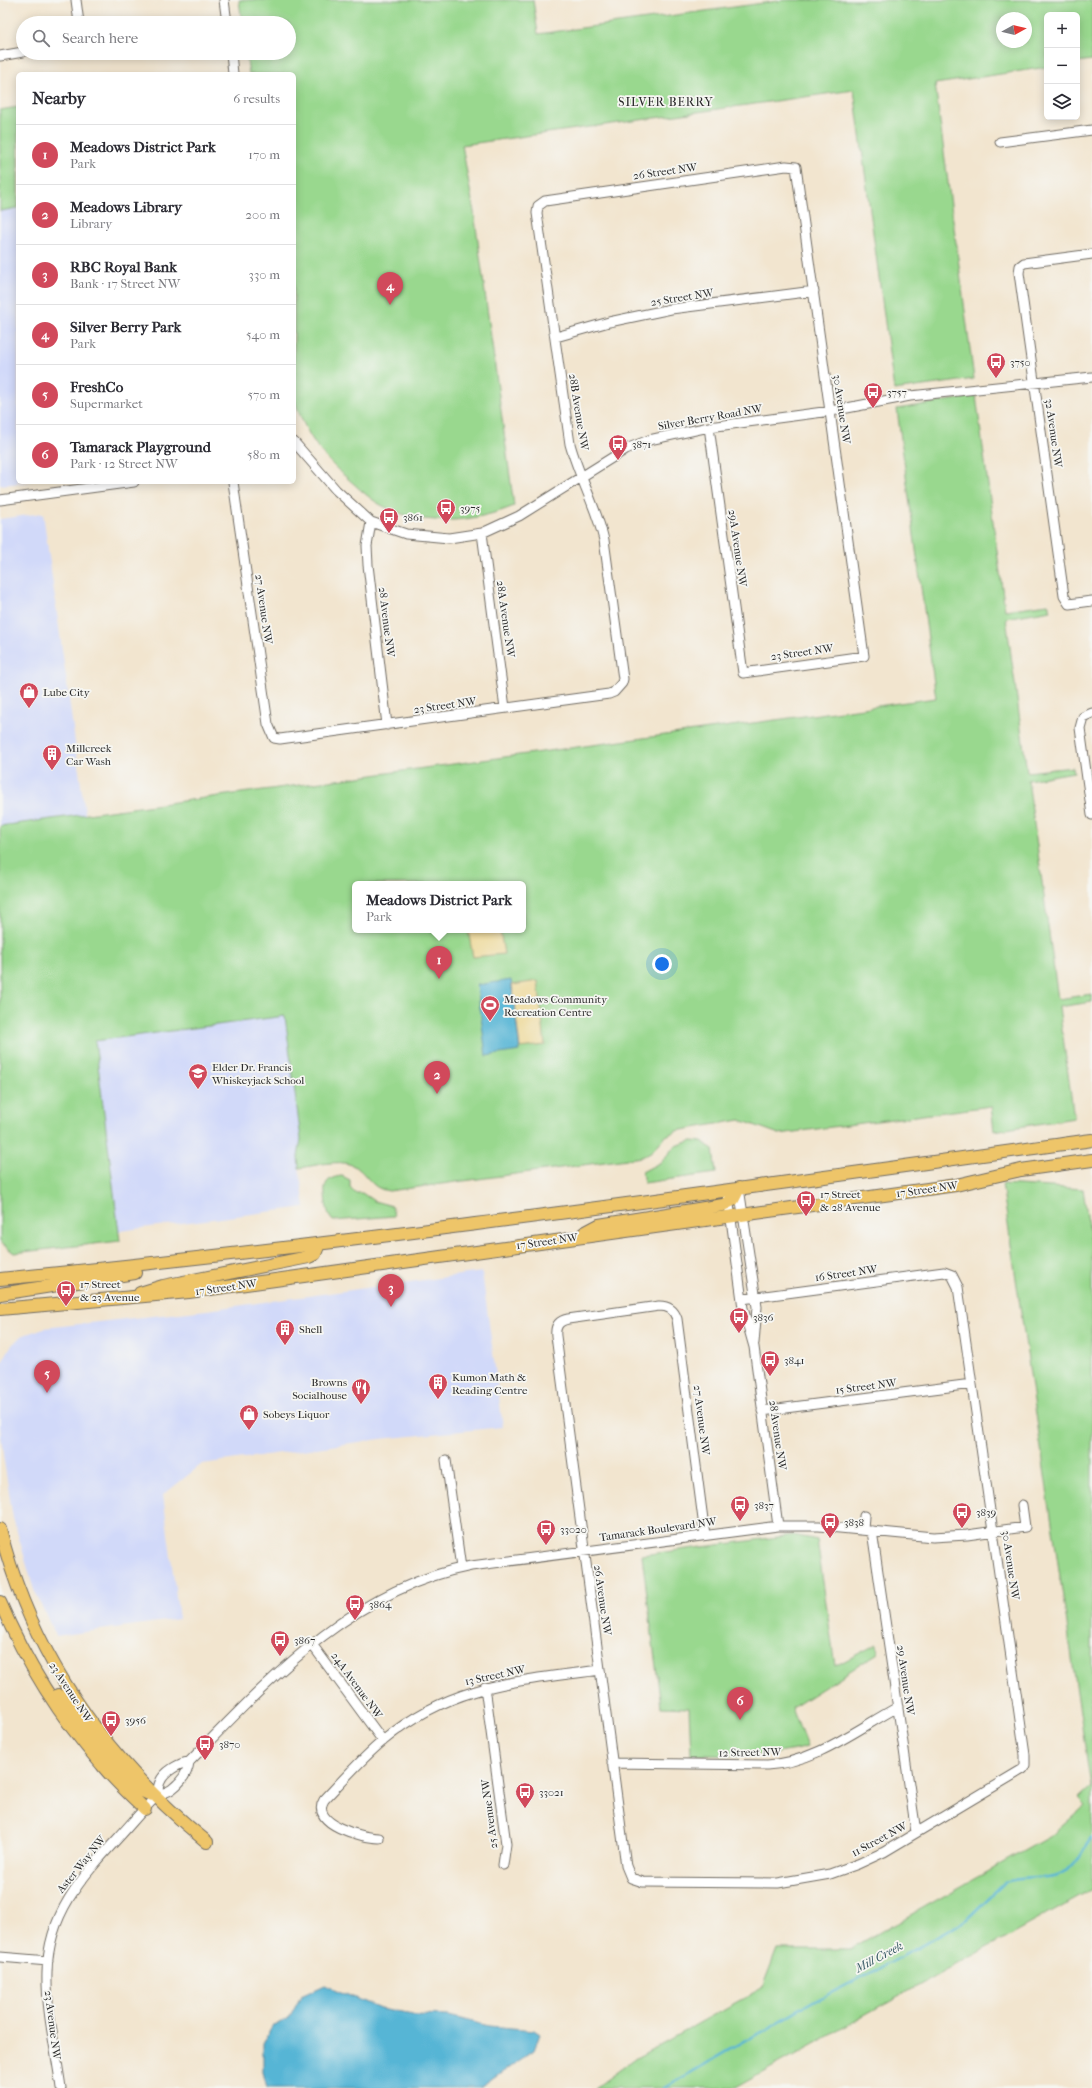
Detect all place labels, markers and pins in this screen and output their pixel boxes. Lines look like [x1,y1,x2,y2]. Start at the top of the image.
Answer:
pin: 4 [377,272,403,305]
bus stop icon: 3750 [985,351,1007,379]
place label: 3750 [1010,356,1031,369]
bus stop icon: 3757 [862,381,884,409]
place label: 3757 [887,386,907,399]
bus stop icon: 3871 [607,433,629,461]
place label: 3871 [632,438,651,451]
bus stop icon: 3975 [435,497,457,525]
place label: 3975 [460,502,481,515]
bus stop icon: 3861 [378,506,400,534]
place label: 3861 [403,511,423,524]
shop icon: Lube City [18,681,40,709]
place label: Lube City [43,686,91,699]
place label: Millcreek Car Wash [66,742,112,768]
building icon: Millcreek Car Wash [41,743,63,771]
pin: 1 [426,946,452,979]
place label: Meadows Community Recreation Centre [504,993,608,1019]
sports icon: Meadows Community Recreation Centre [479,994,501,1022]
place label: Elder Dr. Francis Whiskeyjack School [211,1061,304,1087]
pin: 2 [424,1061,450,1094]
school or university icon: Elder Dr. Francis Whiskeyjack School [187,1062,209,1090]
place label: 17 Street & 28 Avenue [820,1188,881,1214]
bus stop icon: 17 Street & 28 Avenue [795,1189,817,1217]
pin: 3 [378,1274,404,1307]
place label: 17 Street & 23 Avenue [80,1278,140,1304]
bus stop icon: 17 Street & 23 Avenue [55,1279,77,1307]
bus stop icon: 3836 [728,1306,750,1334]
place label: 3836 [753,1311,774,1324]
building icon: Shell [274,1318,296,1346]
place label: Shell [299,1323,322,1336]
bus stop icon: 3841 [759,1349,781,1377]
place label: 3841 [784,1354,804,1367]
pin: 5 [34,1360,60,1393]
place label: Kumon Math & Reading Centre [452,1371,528,1397]
building icon: Kumon Math & Reading Centre [427,1372,449,1400]
place label: Browns Socialhouse [292,1376,348,1402]
restaurant icon: Browns Socialhouse [350,1377,372,1405]
shop icon: Sobeys Liquor [238,1403,260,1431]
place label: Sobeys Liquor [263,1408,330,1421]
bus stop icon: 3837 [729,1494,751,1522]
place label: 3837 [754,1499,774,1512]
bus stop icon: 3839 [951,1501,973,1529]
place label: 3839 [976,1506,997,1519]
bus stop icon: 3838 [819,1511,841,1539]
place label: 3838 [844,1516,864,1529]
bus stop icon: 33020 [535,1518,557,1546]
place label: 33020 [560,1523,587,1536]
bus stop icon: 3864 [344,1593,366,1621]
place label: 3864 [369,1598,392,1611]
bus stop icon: 3867 [269,1629,291,1657]
place label: 3867 [294,1634,315,1647]
pin: 6 [727,1687,753,1720]
bus stop icon: 3956 [100,1709,122,1737]
place label: 3956 [125,1714,146,1727]
bus stop icon: 3870 [194,1733,216,1761]
place label: 3870 [219,1738,240,1751]
bus stop icon: 33021 [514,1781,536,1809]
place label: 33021 [539,1786,564,1799]

